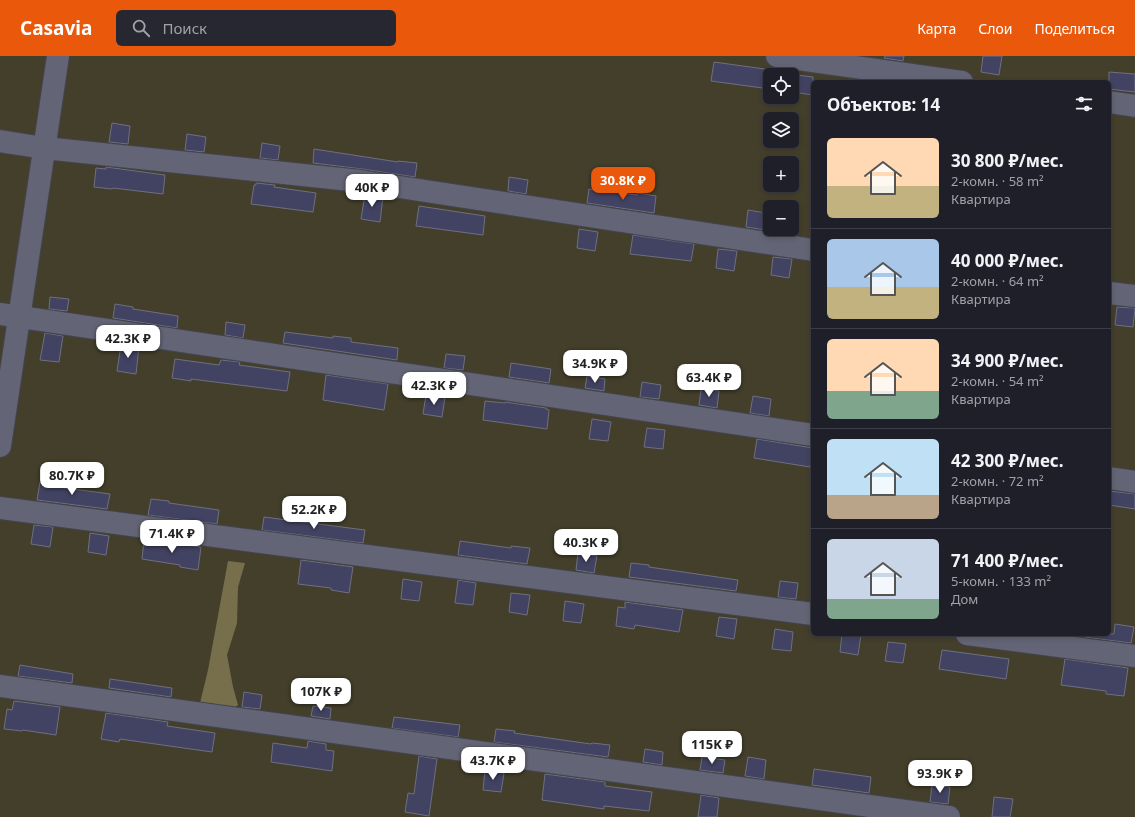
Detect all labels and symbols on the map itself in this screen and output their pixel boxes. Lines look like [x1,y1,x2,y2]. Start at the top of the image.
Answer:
pin: 30.8K ₽ [586,167,660,201]
pin: 40K ₽ [344,174,400,208]
pin: 42.3K ₽ [91,325,165,359]
pin: 34.9K ₽ [558,350,632,384]
pin: 63.4K ₽ [672,364,746,398]
pin: 42.3K ₽ [397,372,471,406]
pin: 80.7K ₽ [35,462,109,496]
pin: 52.2K ₽ [277,496,351,530]
pin: 71.4K ₽ [135,520,209,554]
pin: 40.3K ₽ [549,529,623,563]
pin: 107K ₽ [288,678,354,712]
pin: 115K ₽ [679,731,745,765]
pin: 43.7K ₽ [456,747,530,781]
pin: 93.9K ₽ [903,760,977,794]

